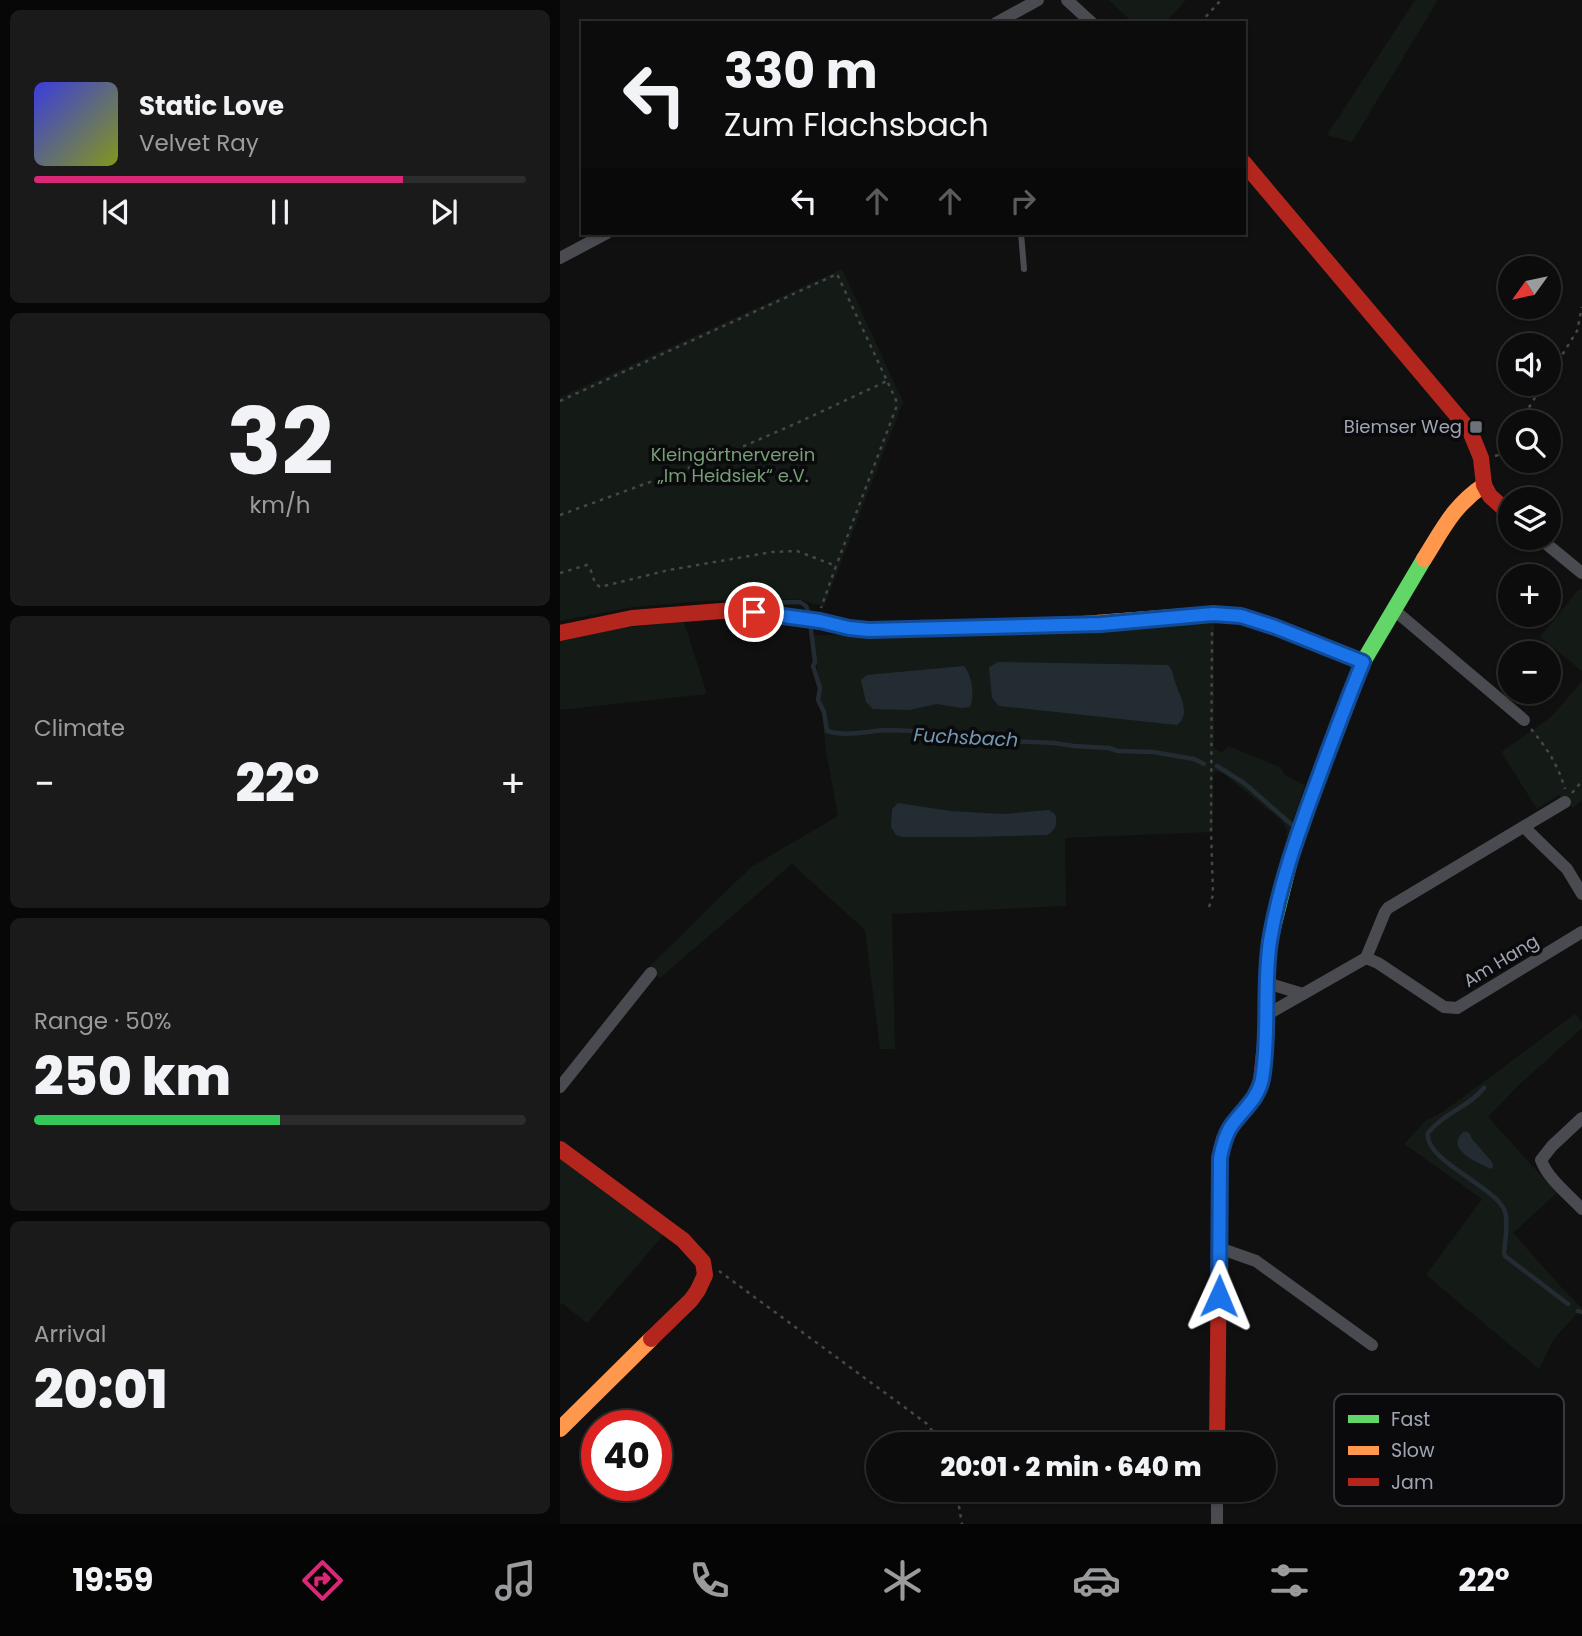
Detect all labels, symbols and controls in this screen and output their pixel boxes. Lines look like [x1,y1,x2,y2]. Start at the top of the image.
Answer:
text: 330 m [724,37,878,105]
icon: left [609,49,700,140]
text: Static Love [139,88,284,124]
text: Zum Flachsbach [724,102,989,147]
text: Velvet Ray [139,127,259,159]
icon: left [785,182,823,220]
icon: ahead [858,182,896,220]
icon: ahead [931,182,969,220]
icon: right [1004,182,1042,220]
icon: previous [97,193,135,231]
icon: pause [261,193,299,231]
icon: next [425,193,463,231]
north arrow [1498,256,1561,318]
map controls [1498,256,1561,704]
button: sound [1498,333,1561,396]
text: 32 [226,378,334,506]
button: search [1498,410,1561,473]
place label: Biemser Weg [1344,414,1462,439]
marker: Biemser Weg [1468,419,1484,435]
park label: Kleingärtnerverein „Im Heidsiek“ e.V. [651,442,815,488]
button: layers [1498,487,1561,550]
text: km/h [249,489,311,521]
button: + [1498,564,1561,627]
pin [724,582,784,642]
icon: arrive [735,593,773,631]
button: − [1498,641,1561,704]
text: Climate [34,712,125,744]
water label: Fuchsbach [913,721,1019,754]
text: 22° [235,747,320,820]
text: − [34,757,55,810]
text: + [500,757,526,810]
street label: Am Hang [1458,928,1543,993]
text: Range · 50% [34,1005,172,1037]
text: 250 km [34,1040,231,1113]
position arrow [1182,1259,1256,1333]
text: Arrival [34,1318,106,1350]
text: 20:01 [34,1353,168,1426]
legend [1334,1394,1564,1506]
text: Fast [1391,1406,1430,1433]
speed limit sign: 40 [581,1410,672,1501]
text: Slow [1391,1437,1435,1464]
text: 20:01 · 2 min · 640 m [940,1449,1202,1485]
text: Jam [1391,1469,1433,1496]
icon: directions [298,1556,347,1605]
icon: music [491,1556,540,1605]
icon: phone [685,1556,734,1605]
icon: climate [878,1556,927,1605]
icon: car [1072,1556,1121,1605]
icon: filters [1265,1556,1314,1605]
text: 19:59 [72,1557,153,1602]
text: 22° [1458,1557,1510,1602]

